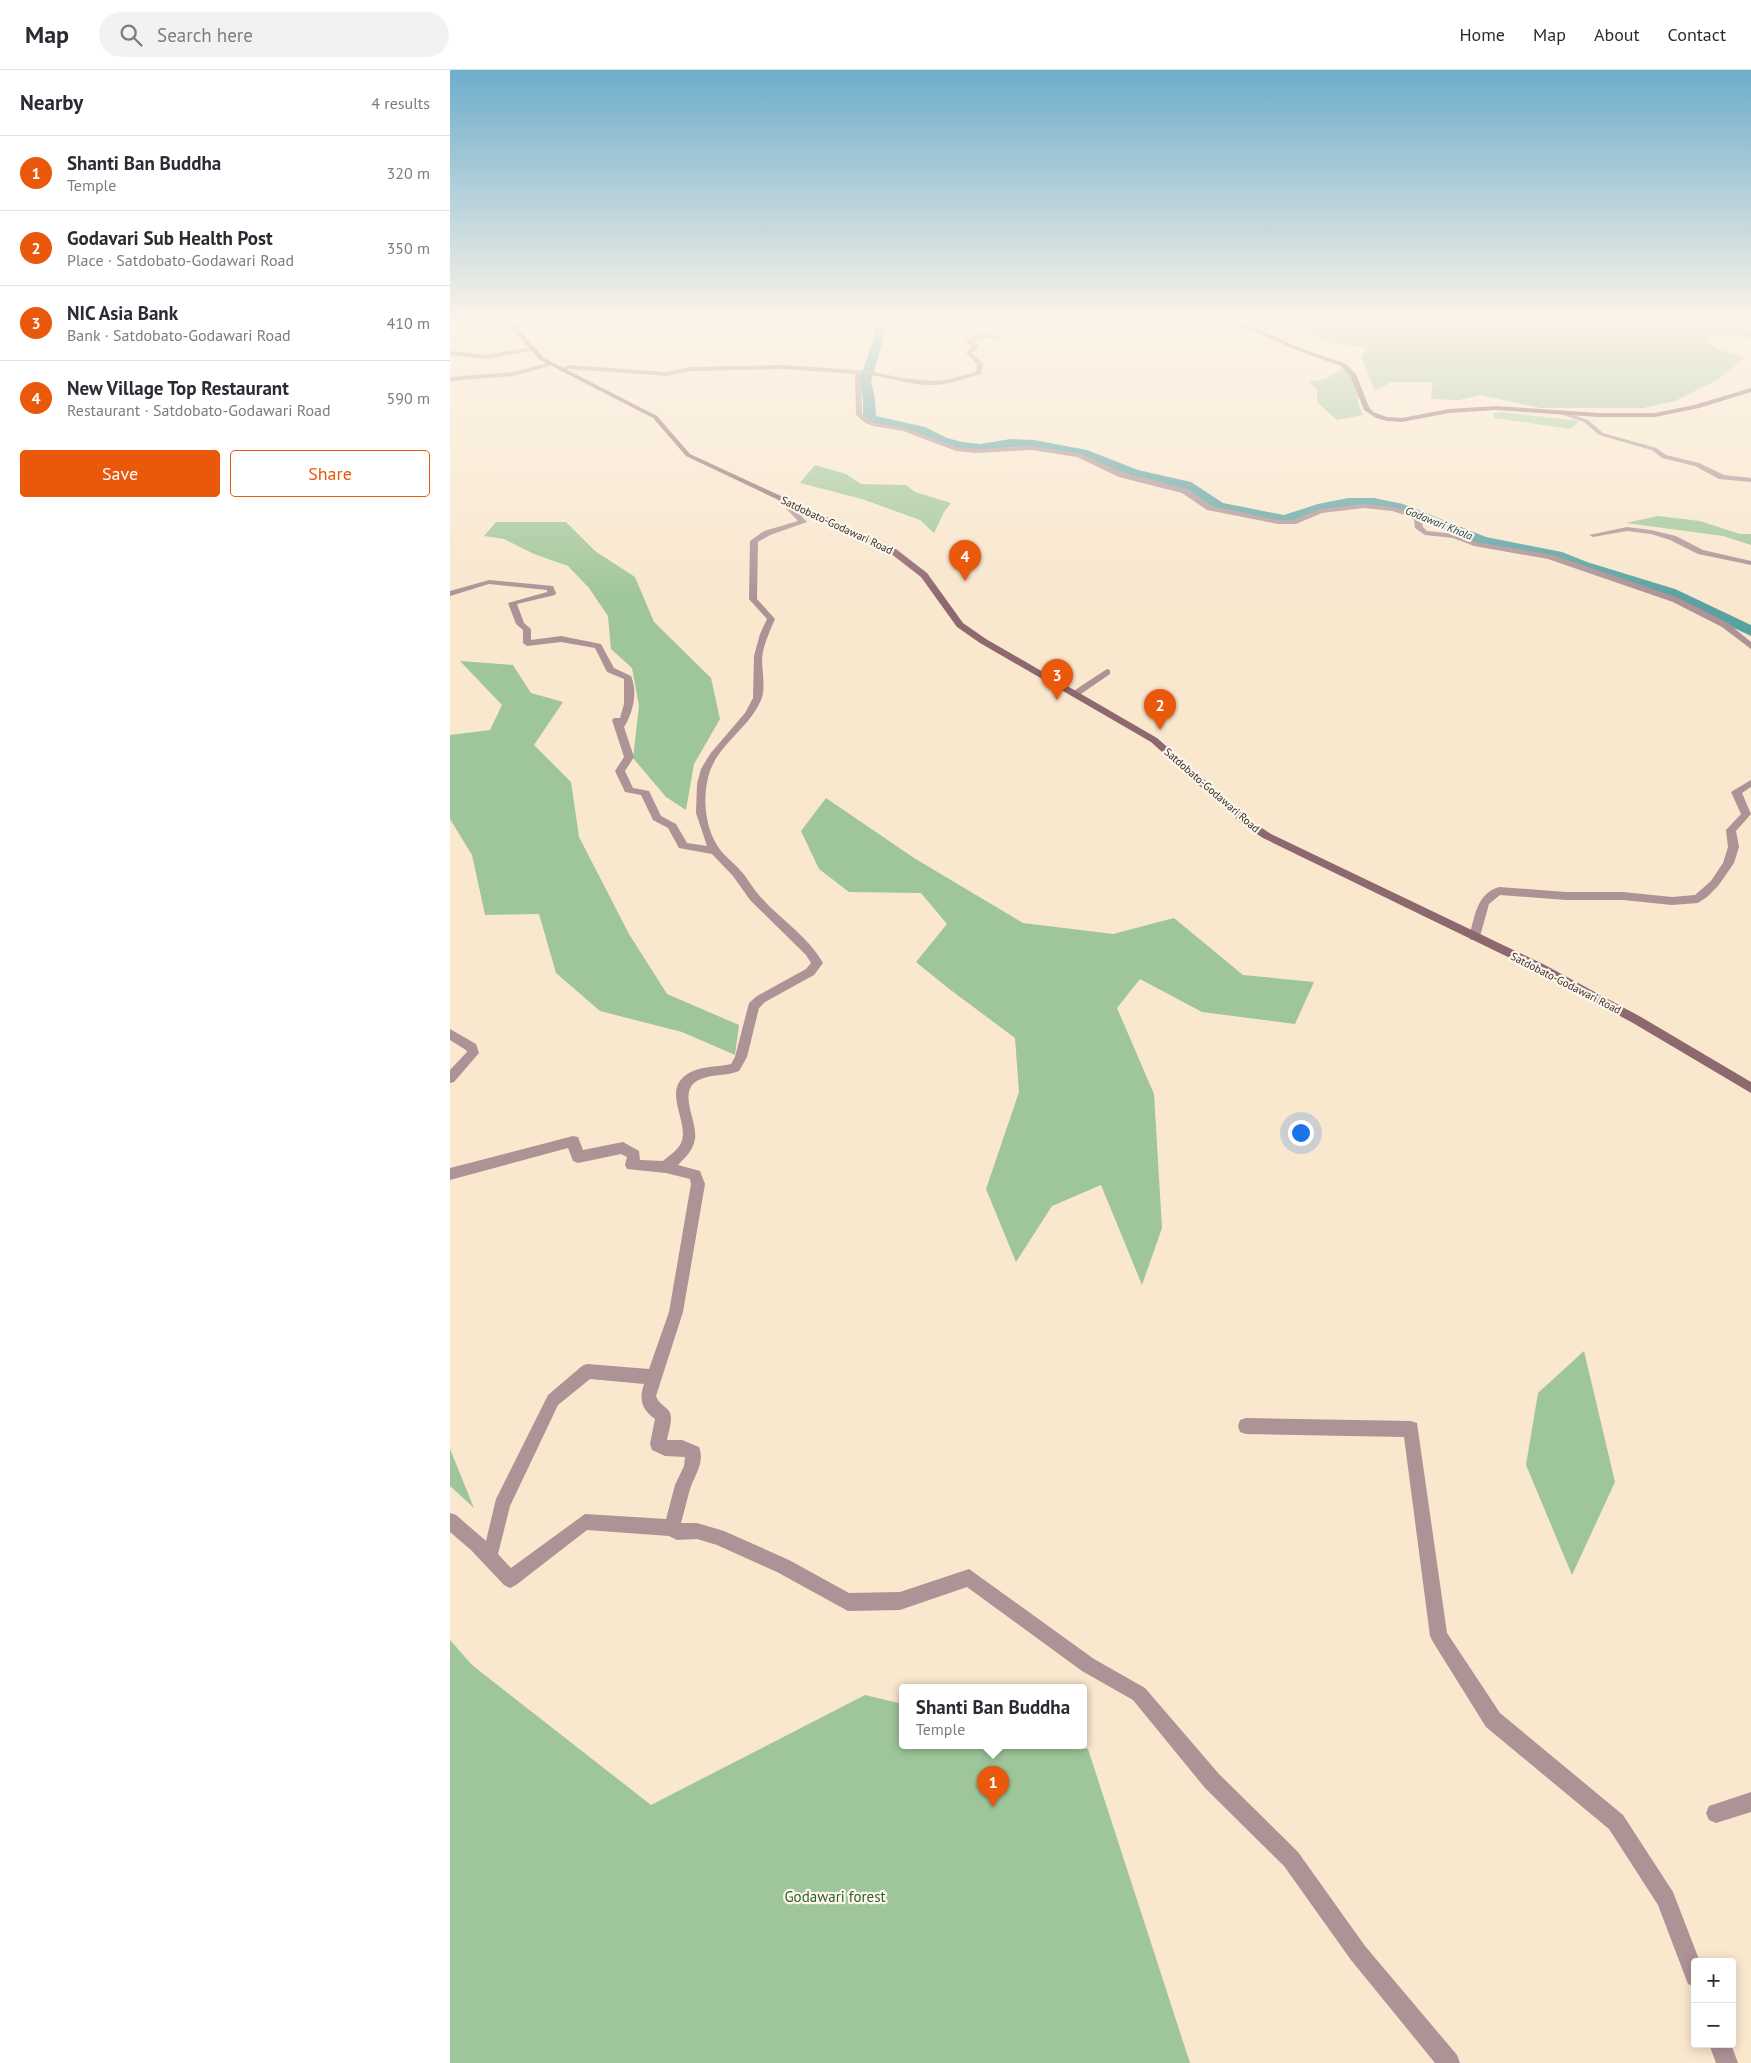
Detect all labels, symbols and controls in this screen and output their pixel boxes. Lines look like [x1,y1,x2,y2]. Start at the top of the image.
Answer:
search box [99,12,449,57]
text: Map [25,19,69,50]
icon: search [117,21,145,49]
text: Search here [157,23,253,47]
text: Home [1459,23,1505,46]
text: Map [1533,23,1566,46]
text: About [1594,23,1640,46]
text: Contact [1668,23,1726,46]
text: Nearby [20,89,83,116]
text: 4 results [371,93,430,113]
text: Shanti Ban Buddha [67,151,221,175]
text: 1 [31,163,41,183]
text: 320 m [387,163,430,183]
text: Temple [67,175,116,195]
text: Godavari Sub Health Post [67,226,273,250]
text: 2 [31,238,41,258]
text: 350 m [387,238,430,258]
text: Place · Satdobato-Godawari Road [67,250,294,270]
text: NIC Asia Bank [67,301,178,325]
text: 3 [31,313,41,333]
text: 410 m [387,313,430,333]
text: Bank · Satdobato-Godawari Road [67,325,291,345]
text: New Village Top Restaurant [67,376,289,400]
text: 4 [31,388,41,408]
text: 590 m [387,388,430,408]
text: Restaurant · Satdobato-Godawari Road [67,400,331,420]
button: Save [20,450,220,497]
button: Share [230,450,430,497]
street label: Satdobato-Godawari Road [779,493,895,557]
water label: Godawari Khola [1403,503,1475,543]
pin: 4 [949,540,981,581]
pin: 3 [1041,659,1073,700]
pin: 2 [1144,689,1176,730]
street label: Satdobato-Godawari Road [1161,745,1263,835]
street label: Satdobato-Godawari Road [1508,949,1624,1017]
your location [1288,1120,1314,1146]
popup [899,1684,1087,1749]
text: Shanti Ban Buddha [916,1695,1070,1719]
text: Temple [916,1719,965,1739]
pin: 1 [977,1766,1009,1807]
park label: Godawari forest [784,1887,886,1906]
map controls [1691,1958,1736,2048]
button: + [1691,1958,1736,2003]
button: − [1691,2003,1736,2048]

